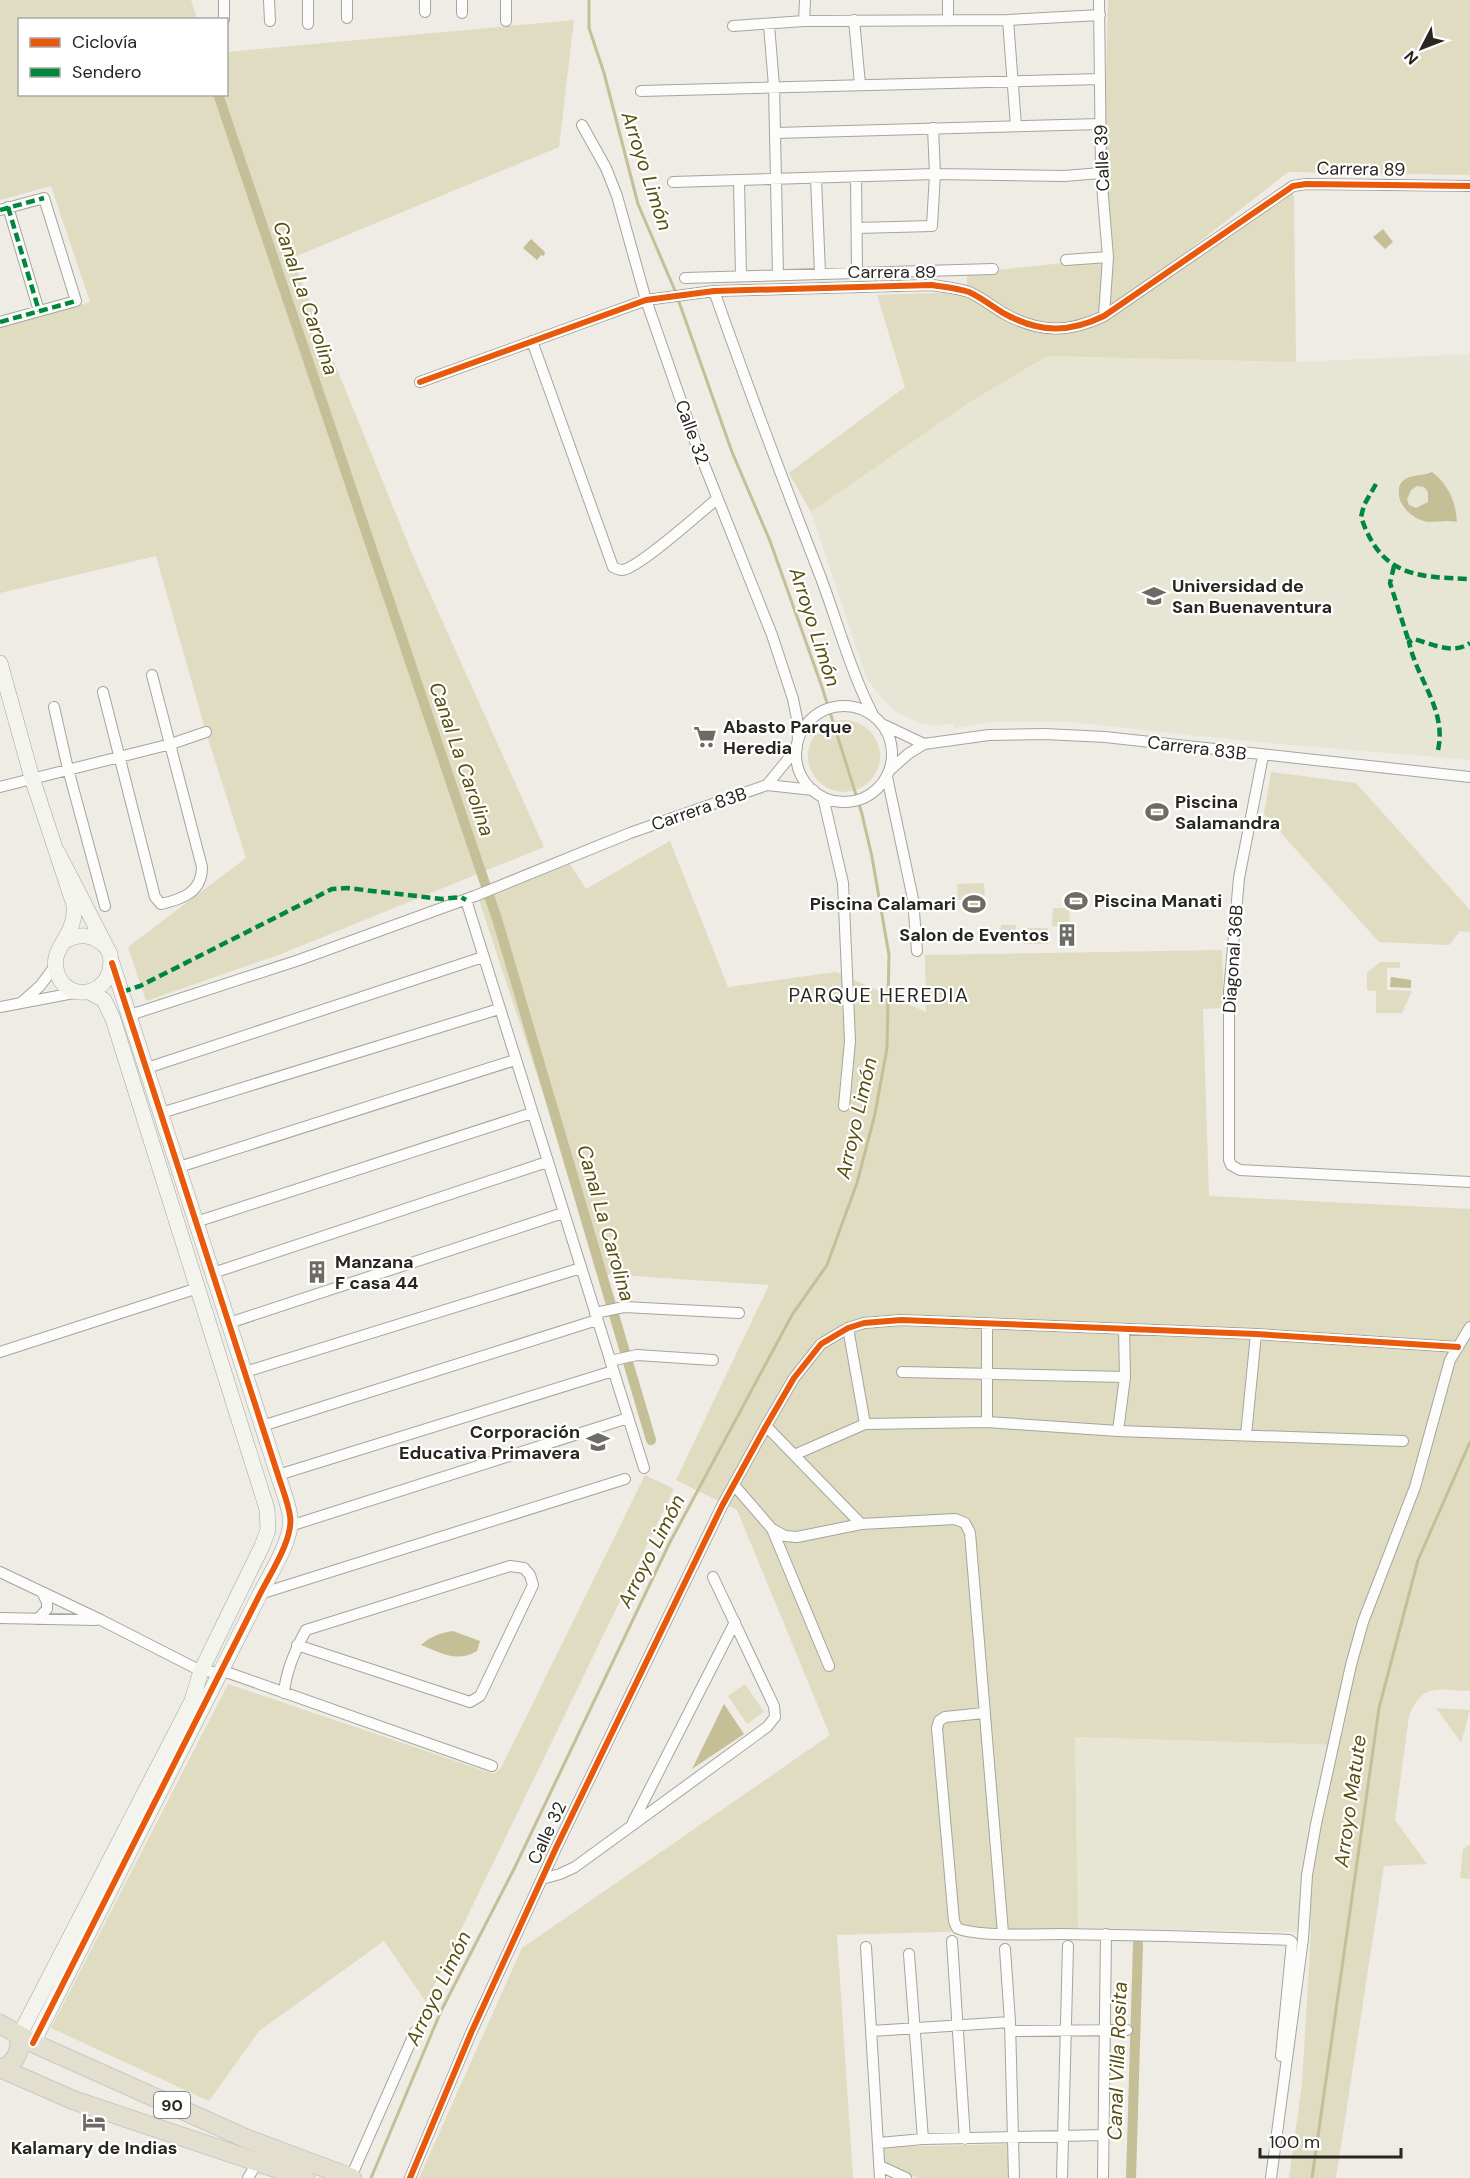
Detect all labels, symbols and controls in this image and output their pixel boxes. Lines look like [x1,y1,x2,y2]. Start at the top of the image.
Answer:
legend [18,18,228,96]
north arrow [1392,18,1452,78]
text: Ciclovía [72,30,137,54]
text: N [1400,46,1423,69]
text: Sendero [72,60,142,84]
water label: Arroyo Limón [615,107,678,234]
street label: Calle 39 [1089,124,1115,192]
street label: Carrera 89 [1316,156,1406,182]
water label: Canal La Carolina [267,217,345,379]
street label: Carrera 89 [848,260,936,284]
street label: Calle 32 [669,397,715,467]
water label: Arroyo Limón [783,563,846,690]
place label: Universidad de San Buenaventura [1172,574,1332,619]
school or university icon: Universidad de San Buenaventura [1141,583,1167,609]
water label: Canal La Carolina [423,678,501,840]
place label: Abasto Parque Heredia [723,715,852,760]
supermarket icon: Abasto Parque Heredia [692,724,718,750]
street label: Carrera 83B [1146,730,1248,766]
street label: Carrera 83B [648,781,750,837]
place label: Piscina Salamandra [1175,790,1280,835]
sports icon: Piscina Salamandra [1144,799,1170,825]
sports icon: Piscina Manati [1063,888,1089,914]
place label: Piscina Manati [1094,889,1222,913]
sports icon: Piscina Calamari [961,891,987,917]
place label: Piscina Calamari [810,892,956,916]
street label: Diagonal 36B [1217,904,1249,1014]
building icon: Salon de Eventos [1054,922,1080,948]
place label: Salon de Eventos [899,923,1049,947]
district label: PARQUE HEREDIA [788,982,970,1008]
water label: Arroyo Limón [829,1055,883,1182]
water label: Canal La Carolina [571,1142,641,1304]
place label: Manzana F casa 44 [335,1250,419,1295]
building icon: Manzana F casa 44 [304,1259,330,1285]
place label: Corporación Educativa Primavera [399,1420,580,1465]
school or university icon: Corporación Educativa Primavera [585,1429,611,1455]
water label: Arroyo Limón [611,1490,691,1613]
water label: Arroyo Matute [1328,1733,1372,1870]
street label: Calle 32 [522,1798,572,1868]
water label: Arroyo Limón [399,1927,477,2050]
water label: Canal Villa Rosita [1101,1981,1133,2141]
road number: 90 [154,2092,190,2118]
hotel icon: Kalamary de Indias [81,2109,107,2135]
scale bar [1260,2121,1401,2159]
text: 100 m [1269,2130,1320,2154]
place label: Kalamary de Indias [11,2136,177,2160]

